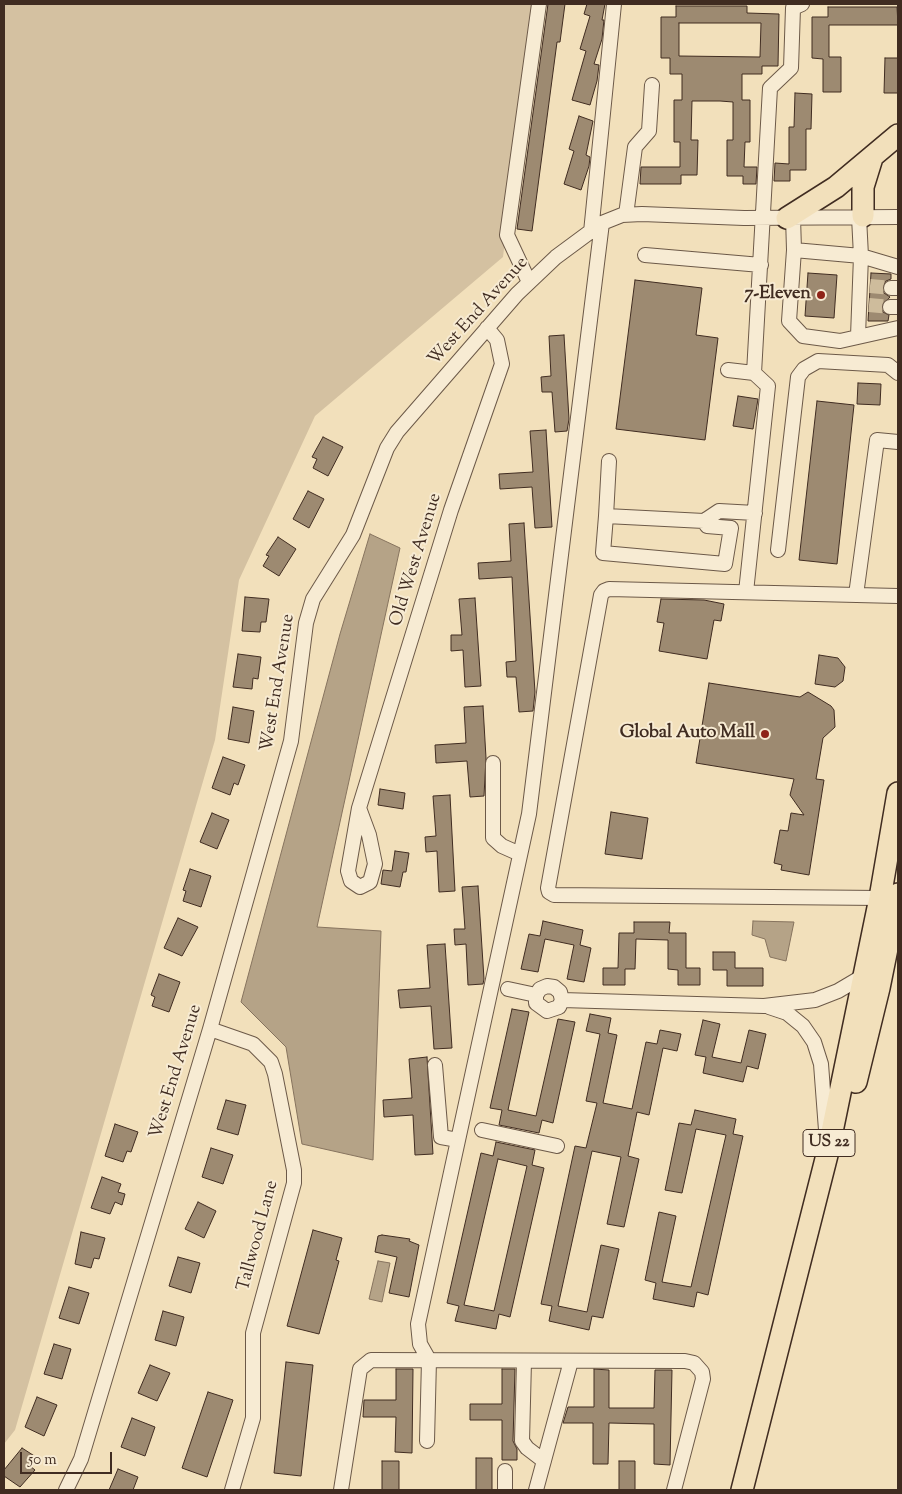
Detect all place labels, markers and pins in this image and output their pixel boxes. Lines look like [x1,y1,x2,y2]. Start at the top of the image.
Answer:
place label: 7-Eleven [744,284,811,306]
marker: 7-Eleven [815,289,827,301]
place label: Global Auto Mall [620,723,755,745]
marker: Global Auto Mall [759,728,771,740]

